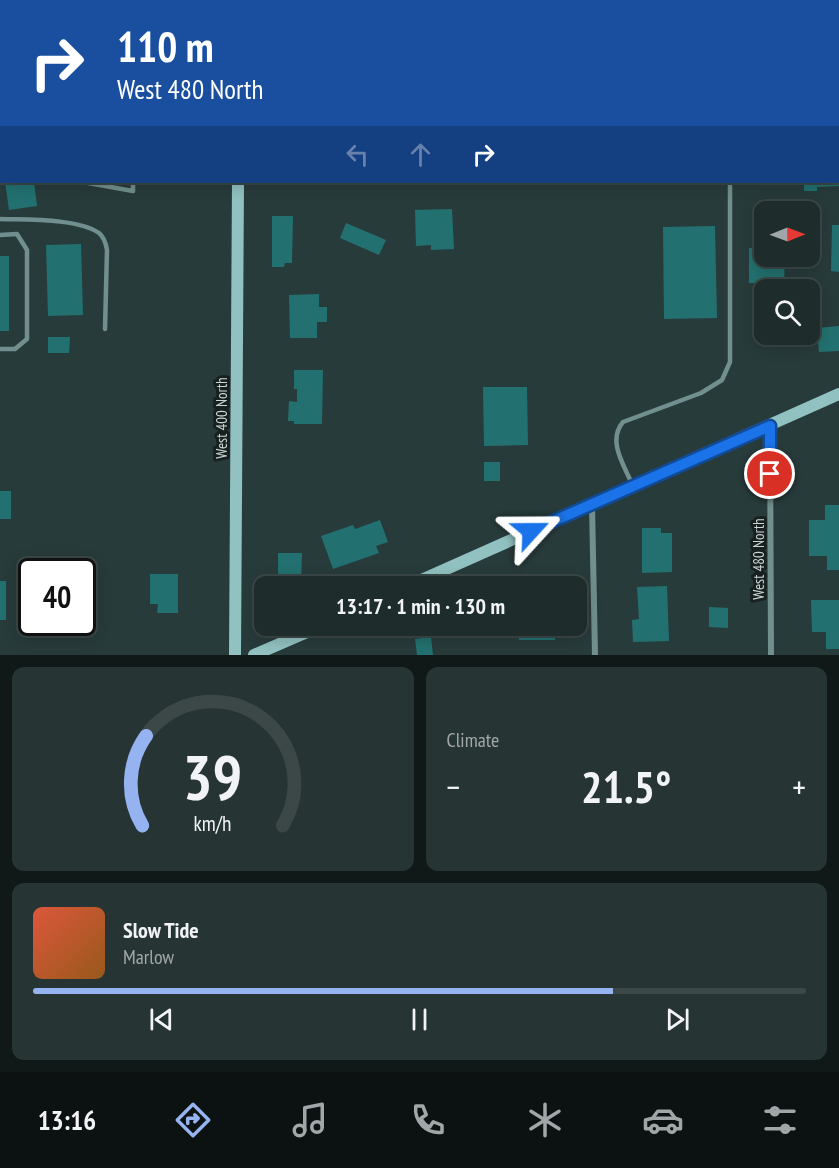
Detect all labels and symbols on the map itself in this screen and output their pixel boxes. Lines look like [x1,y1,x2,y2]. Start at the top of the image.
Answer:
north arrow [754,201,820,267]
street label: West 400 North [212,377,231,459]
pin [744,448,795,499]
position arrow [499,499,563,563]
street label: West 480 North [749,518,768,600]
speed limit sign: 40 [18,558,96,636]

